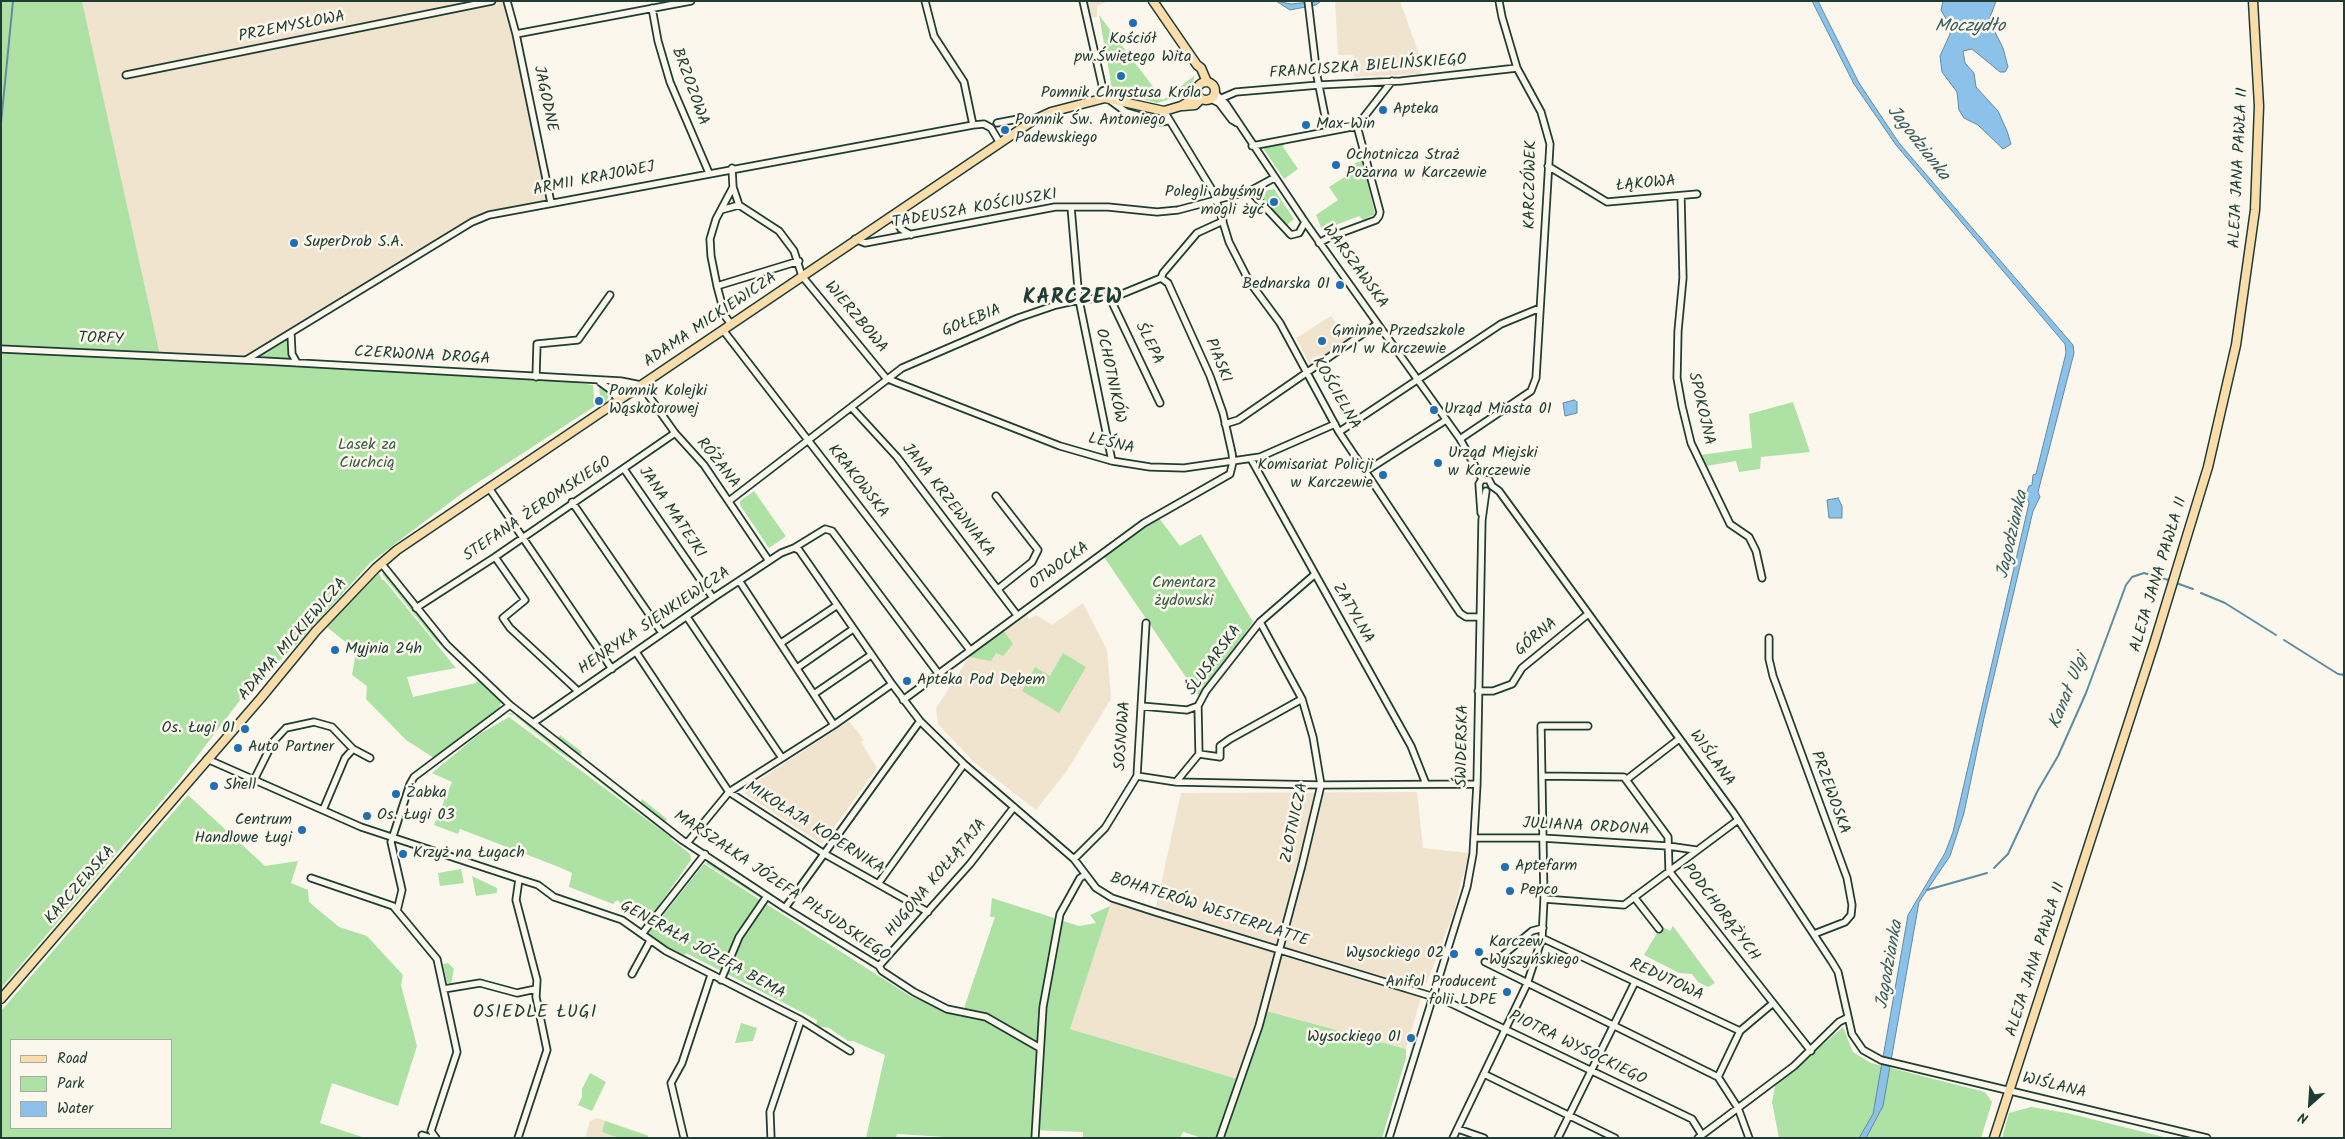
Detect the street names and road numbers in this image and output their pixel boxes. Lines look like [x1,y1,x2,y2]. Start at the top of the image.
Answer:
street label: PRZEMYSŁOWA [237,8,347,48]
street label: BRZOZOWA [666,46,712,128]
street label: FRANCISZKA BIELIŃSKIEGO [1269,52,1467,84]
street label: JAGODNE [528,64,560,134]
street label: ALEJA JANA PAWŁA II [2226,87,2254,249]
street label: KARCZÓWEK [1522,140,1542,230]
street label: ARMII KRAJOWEJ [532,159,656,201]
street label: ŁĄKOWA [1616,173,1676,197]
street label: TADEUSZA KOŚCIUSZKI [891,186,1059,234]
street label: WARSZAWSKA [1317,221,1391,313]
street label: ADAMA MICKIEWICZA [641,269,781,373]
street label: WIERZBOWA [819,278,891,358]
street label: GOŁĘBIA [940,301,1004,343]
street label: ŚLEPA [1130,320,1166,368]
street label: OCHOTNIKÓW [1090,327,1128,425]
street label: TORFY [78,330,124,350]
street label: PIASKI [1199,336,1235,386]
street label: CZERWONA DROGA [353,344,491,370]
street label: KOŚCIELNA [1306,354,1364,434]
street label: SPOKOJNA [1682,371,1718,447]
street label: LEŚNA [1086,430,1136,460]
street label: RÓŻANA [691,435,743,493]
street label: JANA KRZEWNIAKA [896,440,998,562]
street label: KRAKOWSKA [822,441,892,523]
street label: STEFANA ŻEROMSKIEGO [460,453,616,567]
street label: JANA MATEJKI [633,464,709,562]
street label: ALEJA JANA PAWŁA II [2127,495,2193,655]
street label: OTWOCKA [1026,539,1094,595]
street label: HENRYKA SIENKIEWICZA [575,564,735,680]
street label: ADAMA MICKIEWICZA [236,575,352,705]
street label: ZATYLNA [1327,580,1377,648]
street label: GÓRNA [1512,615,1562,661]
street label: ŚLUSARSKA [1183,622,1247,700]
street label: SOSNOWA [1112,701,1136,771]
street label: ŚWIDERSKA [1454,705,1474,787]
street label: WIŚLANA [1684,727,1738,791]
street label: PRZEWOSKA [1805,749,1853,837]
street label: MIKOŁAJA KOPERNIKA [741,778,887,880]
street label: ZŁOTNICZA [1278,781,1314,865]
street label: MARSZAŁKA JÓZEFA PIŁSUDSKIEGO [669,807,893,967]
street label: JULIANA ORDONA [1522,815,1650,841]
street label: HUGONA KOŁŁĄTAJA [882,816,992,942]
street label: KARCZEWSKA [42,843,120,929]
street label: PODCHORĄŻYCH [1677,860,1763,966]
street label: BOHATERÓW WESTERPLATTE [1107,870,1311,952]
street label: ALEJA JANA PAWŁA II [2003,881,2071,1039]
street label: GENERAŁA JÓZEFA BEMA [616,898,788,1004]
street label: REDUTOWA [1626,956,1706,1006]
street label: PIOTRA WYSOCKIEGO [1505,1007,1649,1091]
street label: WIŚLANA [2020,1070,2088,1104]

